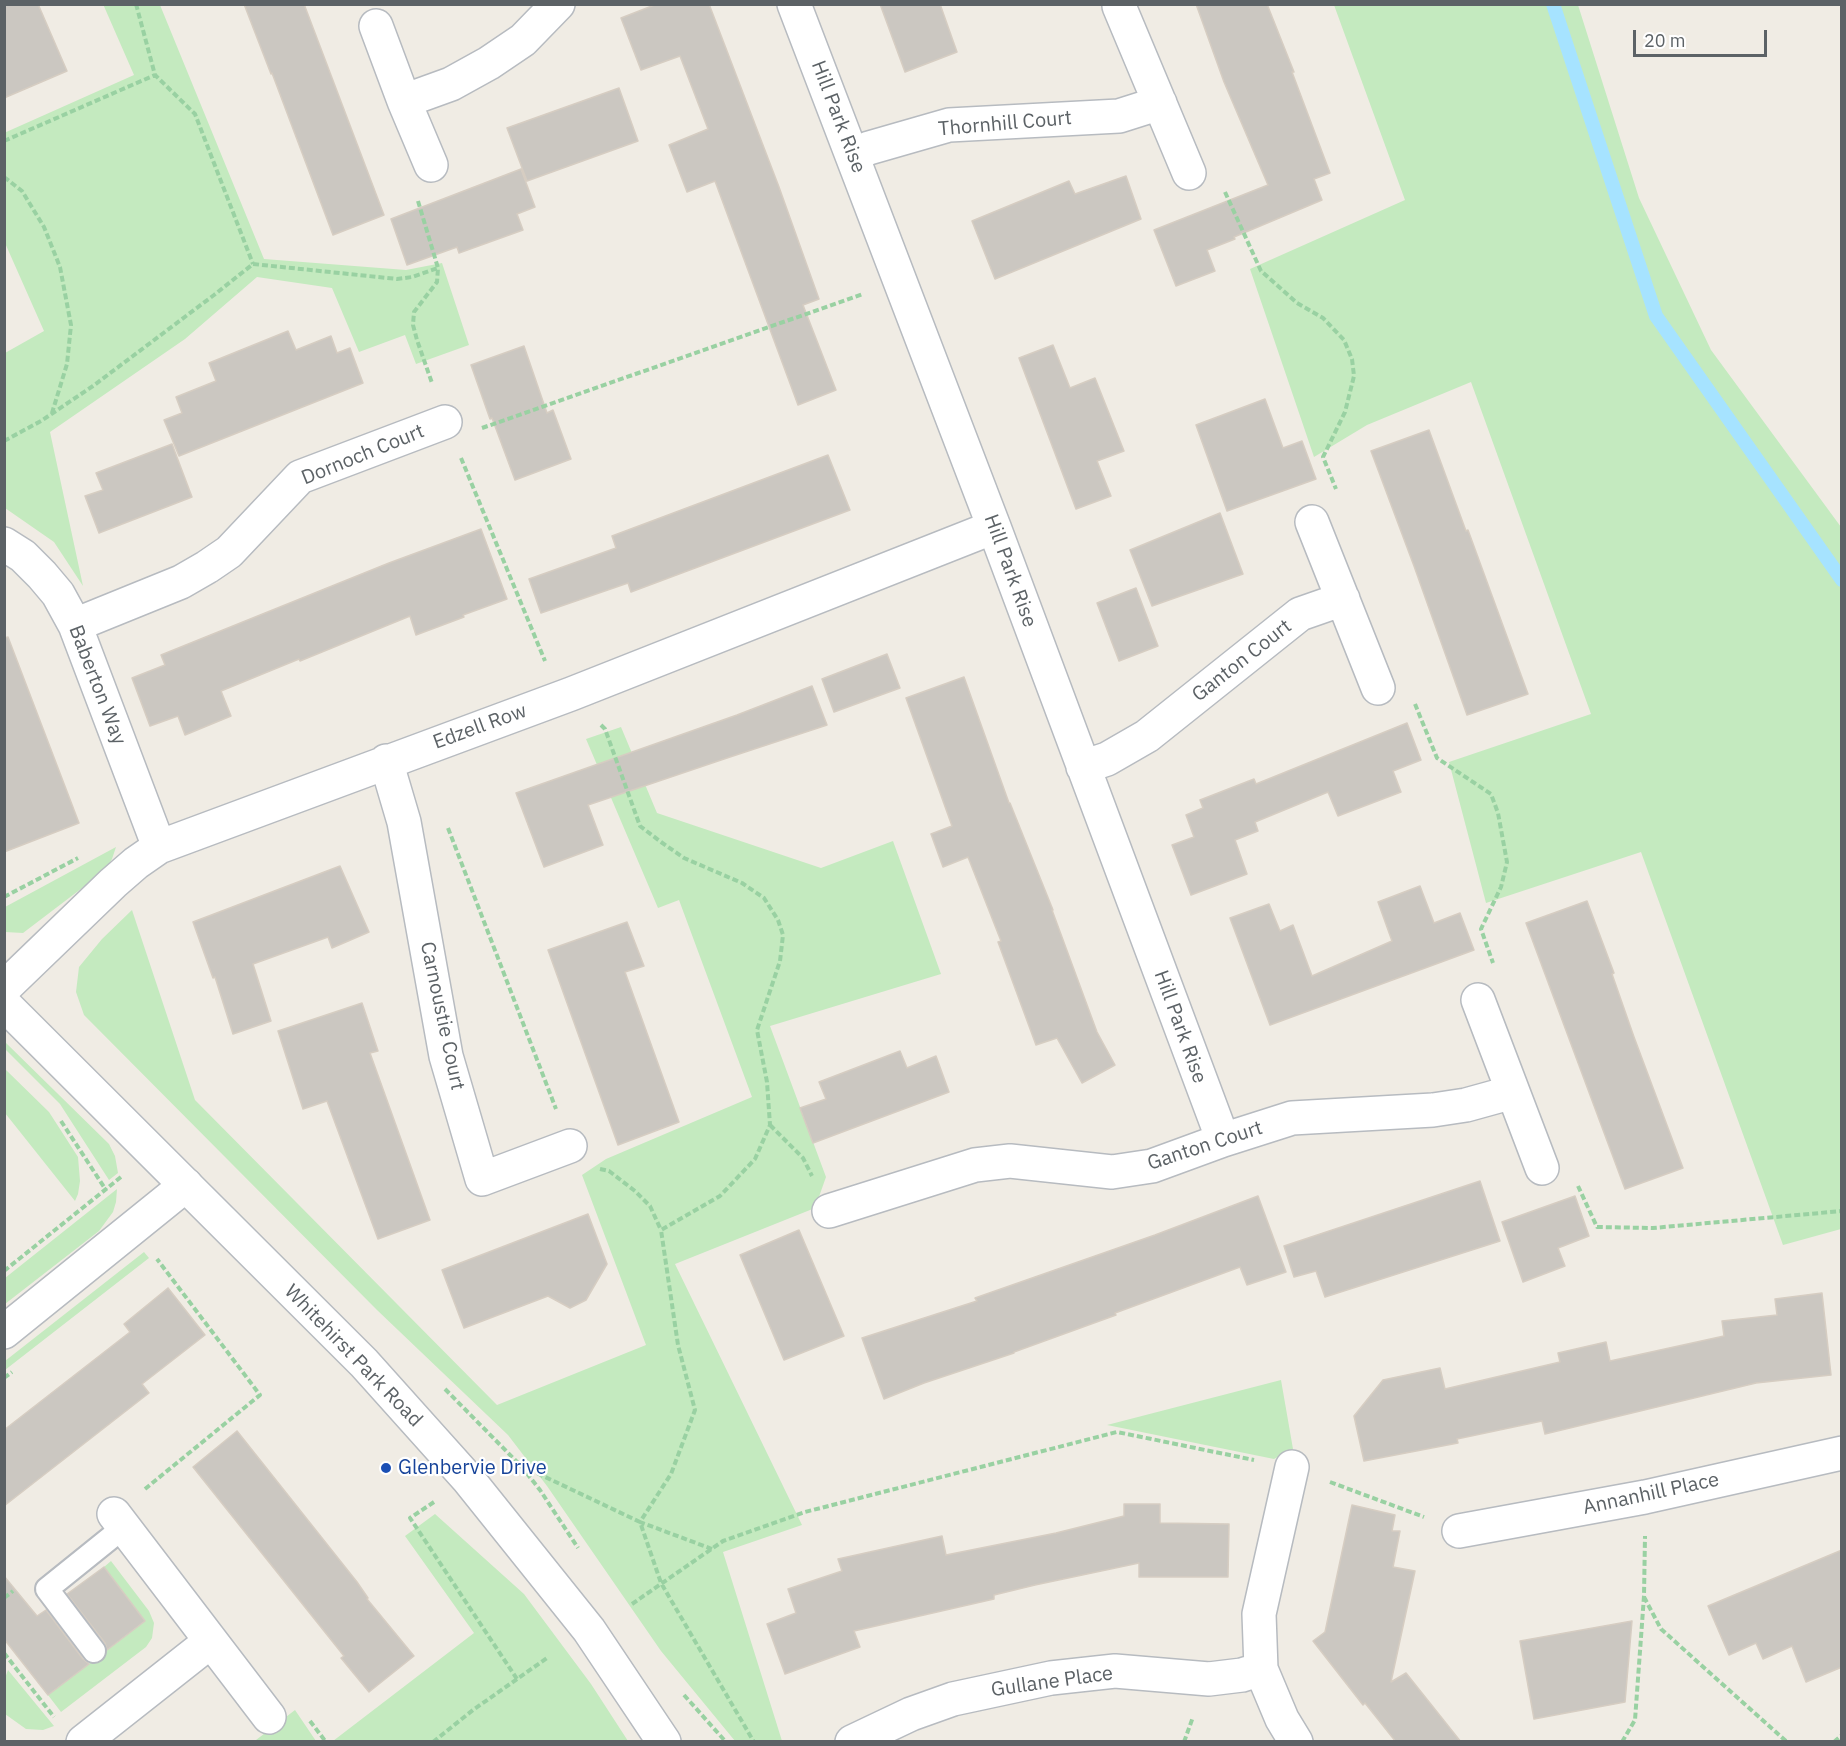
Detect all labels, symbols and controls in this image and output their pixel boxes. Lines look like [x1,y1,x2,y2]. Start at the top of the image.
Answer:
scale bar [1636,18,1770,56]
text: 20 m [1644,29,1686,52]
street label: Hill Park Rise [806,57,870,177]
street label: Thornhill Court [937,106,1073,142]
street label: Dornoch Court [298,420,428,490]
street label: Hill Park Rise [978,511,1042,631]
street label: Ganton Court [1187,615,1297,707]
street label: Baberton Way [63,622,131,748]
street label: Edzell Row [430,699,530,755]
street label: Carnoustie Court [415,940,469,1092]
street label: Hill Park Rise [1148,967,1212,1087]
street label: Ganton Court [1144,1116,1266,1176]
street label: Whitehirst Park Road [279,1280,427,1432]
place label: Glenbervie Drive [398,1456,547,1480]
marker: Glenbervie Drive [379,1461,393,1475]
street label: Annanhill Place [1581,1468,1721,1520]
street label: Gullane Place [989,1662,1115,1702]

